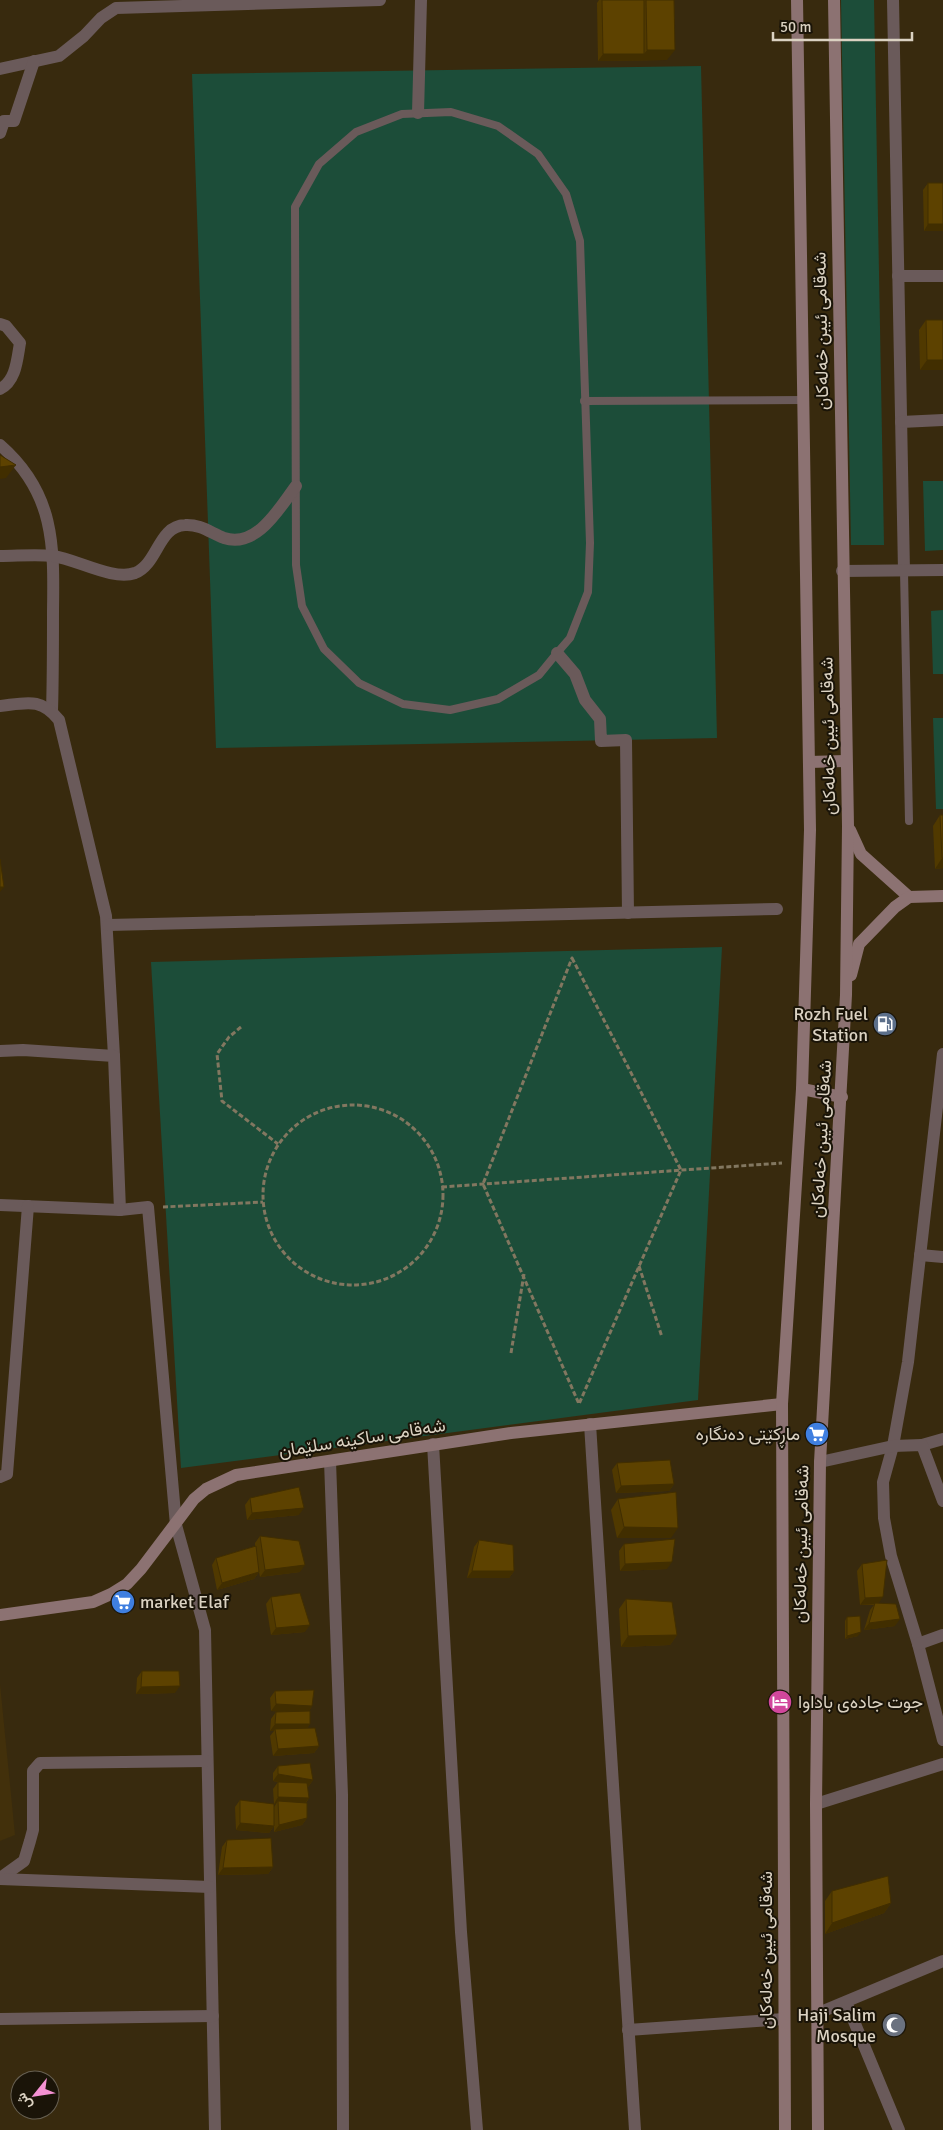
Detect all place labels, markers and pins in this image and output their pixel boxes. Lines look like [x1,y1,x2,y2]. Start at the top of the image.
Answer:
place label: Rozh Fuel Station [794,1003,868,1046]
fuel station icon: Rozh Fuel Station [872,1011,898,1037]
supermarket icon: ماڕكێتی دەنگارە [804,1421,830,1447]
place label: ماڕكێتی دەنگارە [695,1423,800,1448]
supermarket icon: market Elaf [110,1589,136,1615]
place label: market Elaf [140,1591,230,1613]
hotel icon: جوت جادەی باداوا [767,1689,793,1715]
place label: جوت جادەی باداوا [798,1691,923,1713]
place label: Haji Salim Mosque [797,2004,876,2047]
mosque icon: Haji Salim Mosque [881,2012,907,2038]

